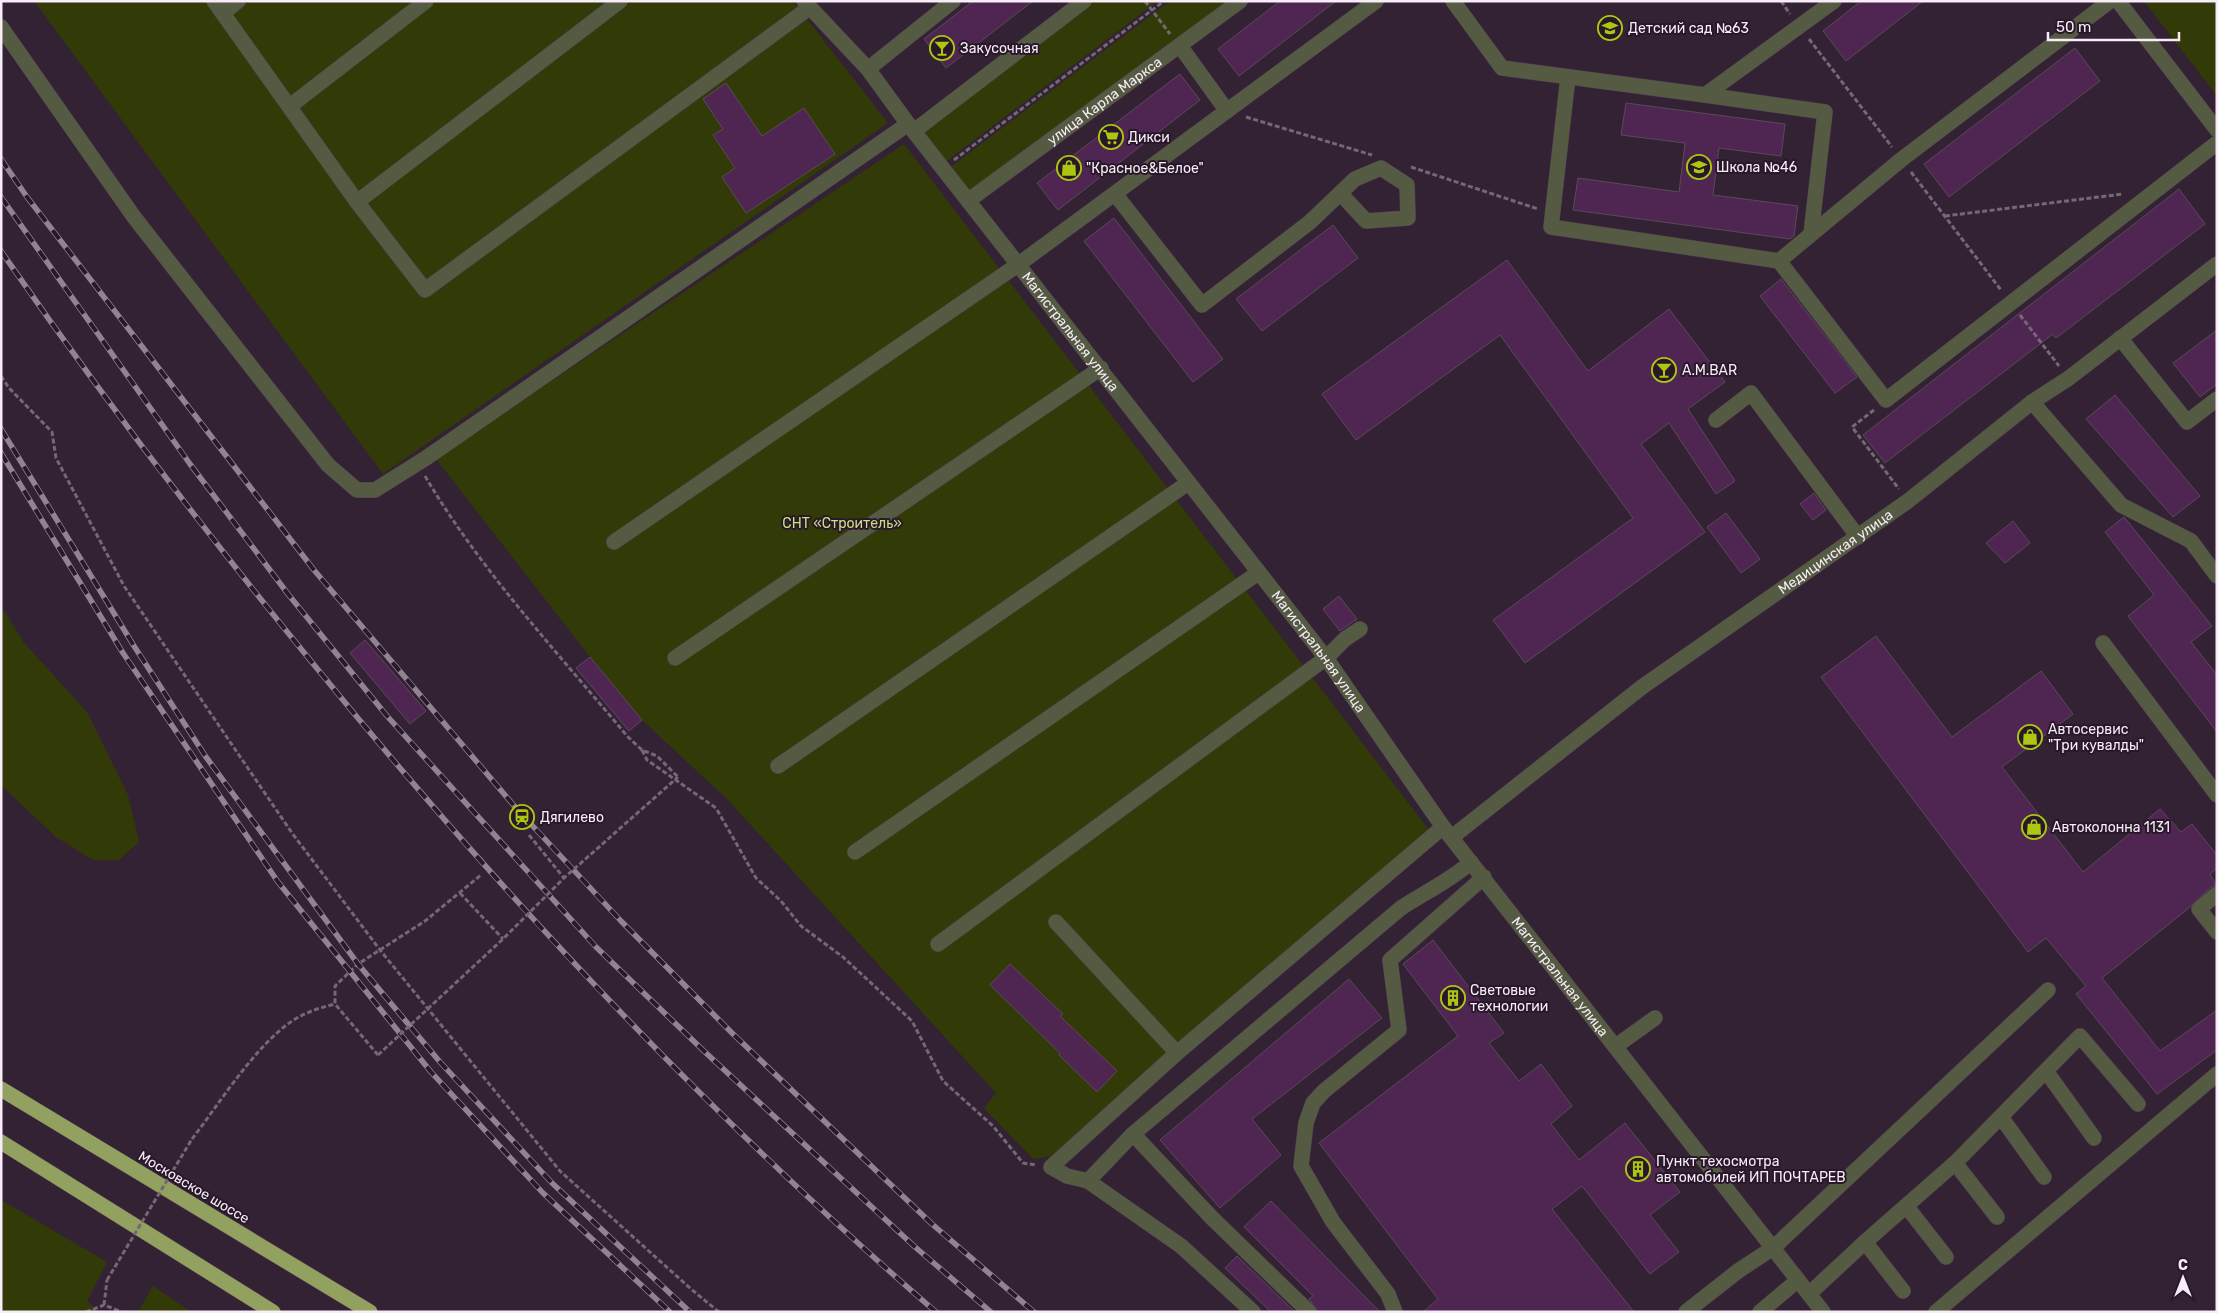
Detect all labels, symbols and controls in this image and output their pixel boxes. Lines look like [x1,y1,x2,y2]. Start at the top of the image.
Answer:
scale bar [2048,10,2179,42]
school or university icon: Детский сад №63 [1597,15,1623,41]
text: 50 m [2056,18,2091,36]
place label: Детский сад №63 [1628,20,1749,37]
bar icon: Закусочная [929,35,955,61]
place label: Закусочная [960,40,1039,57]
street label: улица Карла Маркса [1044,53,1165,149]
supermarket icon: Дикси [1098,124,1124,150]
place label: Дикси [1128,129,1170,146]
school or university icon: Школа №46 [1686,154,1712,180]
shop icon: "Красное&Белое" [1056,155,1082,181]
place label: Школа №46 [1716,159,1797,176]
place label: "Красное&Белое" [1086,160,1204,177]
street label: Магистральная улица [1018,269,1122,395]
bar icon: А.М.BAR [1651,357,1677,383]
place label: А.М.BAR [1682,362,1737,379]
street label: Медицинская улица [1775,506,1896,598]
park label: СНТ «Строитель» [782,515,902,532]
street label: Магистральная улица [1268,588,1369,716]
place label: Автосервис "Три кувалды" [2048,721,2144,754]
shop icon: Автосервис "Три кувалды" [2017,724,2043,750]
station icon: Дягилево [509,804,535,830]
place label: Дягилево [540,809,604,826]
shop icon: Автоколонна 1131 [2021,814,2047,840]
place label: Автоколонна 1131 [2052,819,2170,836]
street label: Магистральная улица [1508,914,1612,1040]
place label: Световые технологии [1470,982,1548,1015]
building icon: Световые технологии [1440,985,1466,1011]
street label: Московское шоссе [135,1148,252,1227]
place label: Пункт техосмотра автомобилей ИП ПОЧТАРЕВ [1656,1153,1846,1186]
building icon: Пункт техосмотра автомобилей ИП ПОЧТАРЕВ [1625,1156,1651,1182]
north arrow [2158,1253,2208,1303]
text: С [2178,1257,2188,1274]

